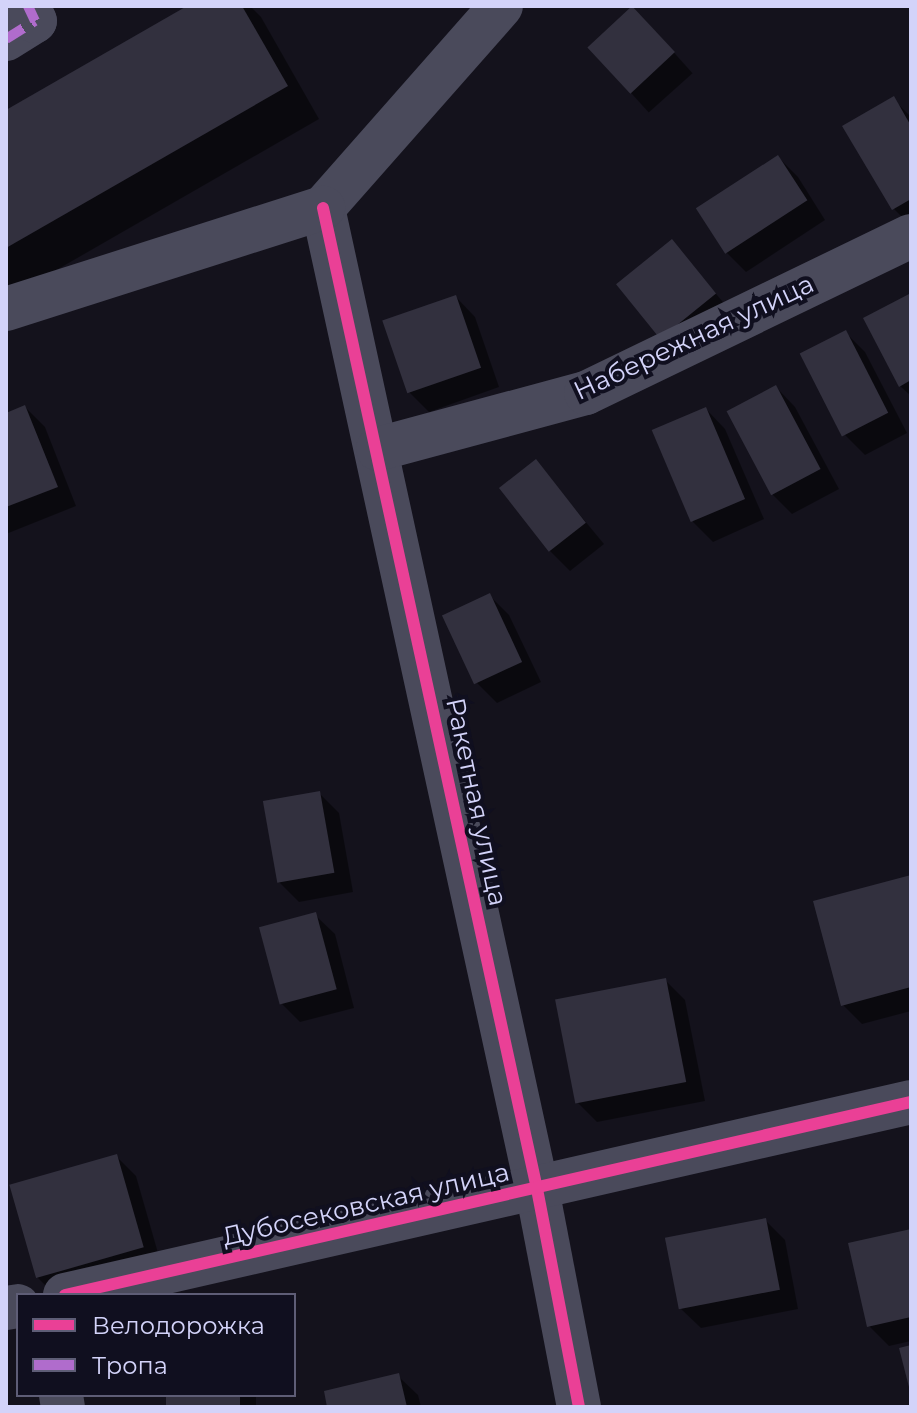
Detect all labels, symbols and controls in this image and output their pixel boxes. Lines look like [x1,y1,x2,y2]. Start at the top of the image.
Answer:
street label: Набережная улица [569,269,819,407]
street label: Ракетная улица [439,695,513,909]
street label: Дубосековская улица [219,1157,513,1253]
legend [16,1293,296,1397]
text: Велодорожка [92,1311,265,1340]
text: Тропа [92,1351,168,1380]

